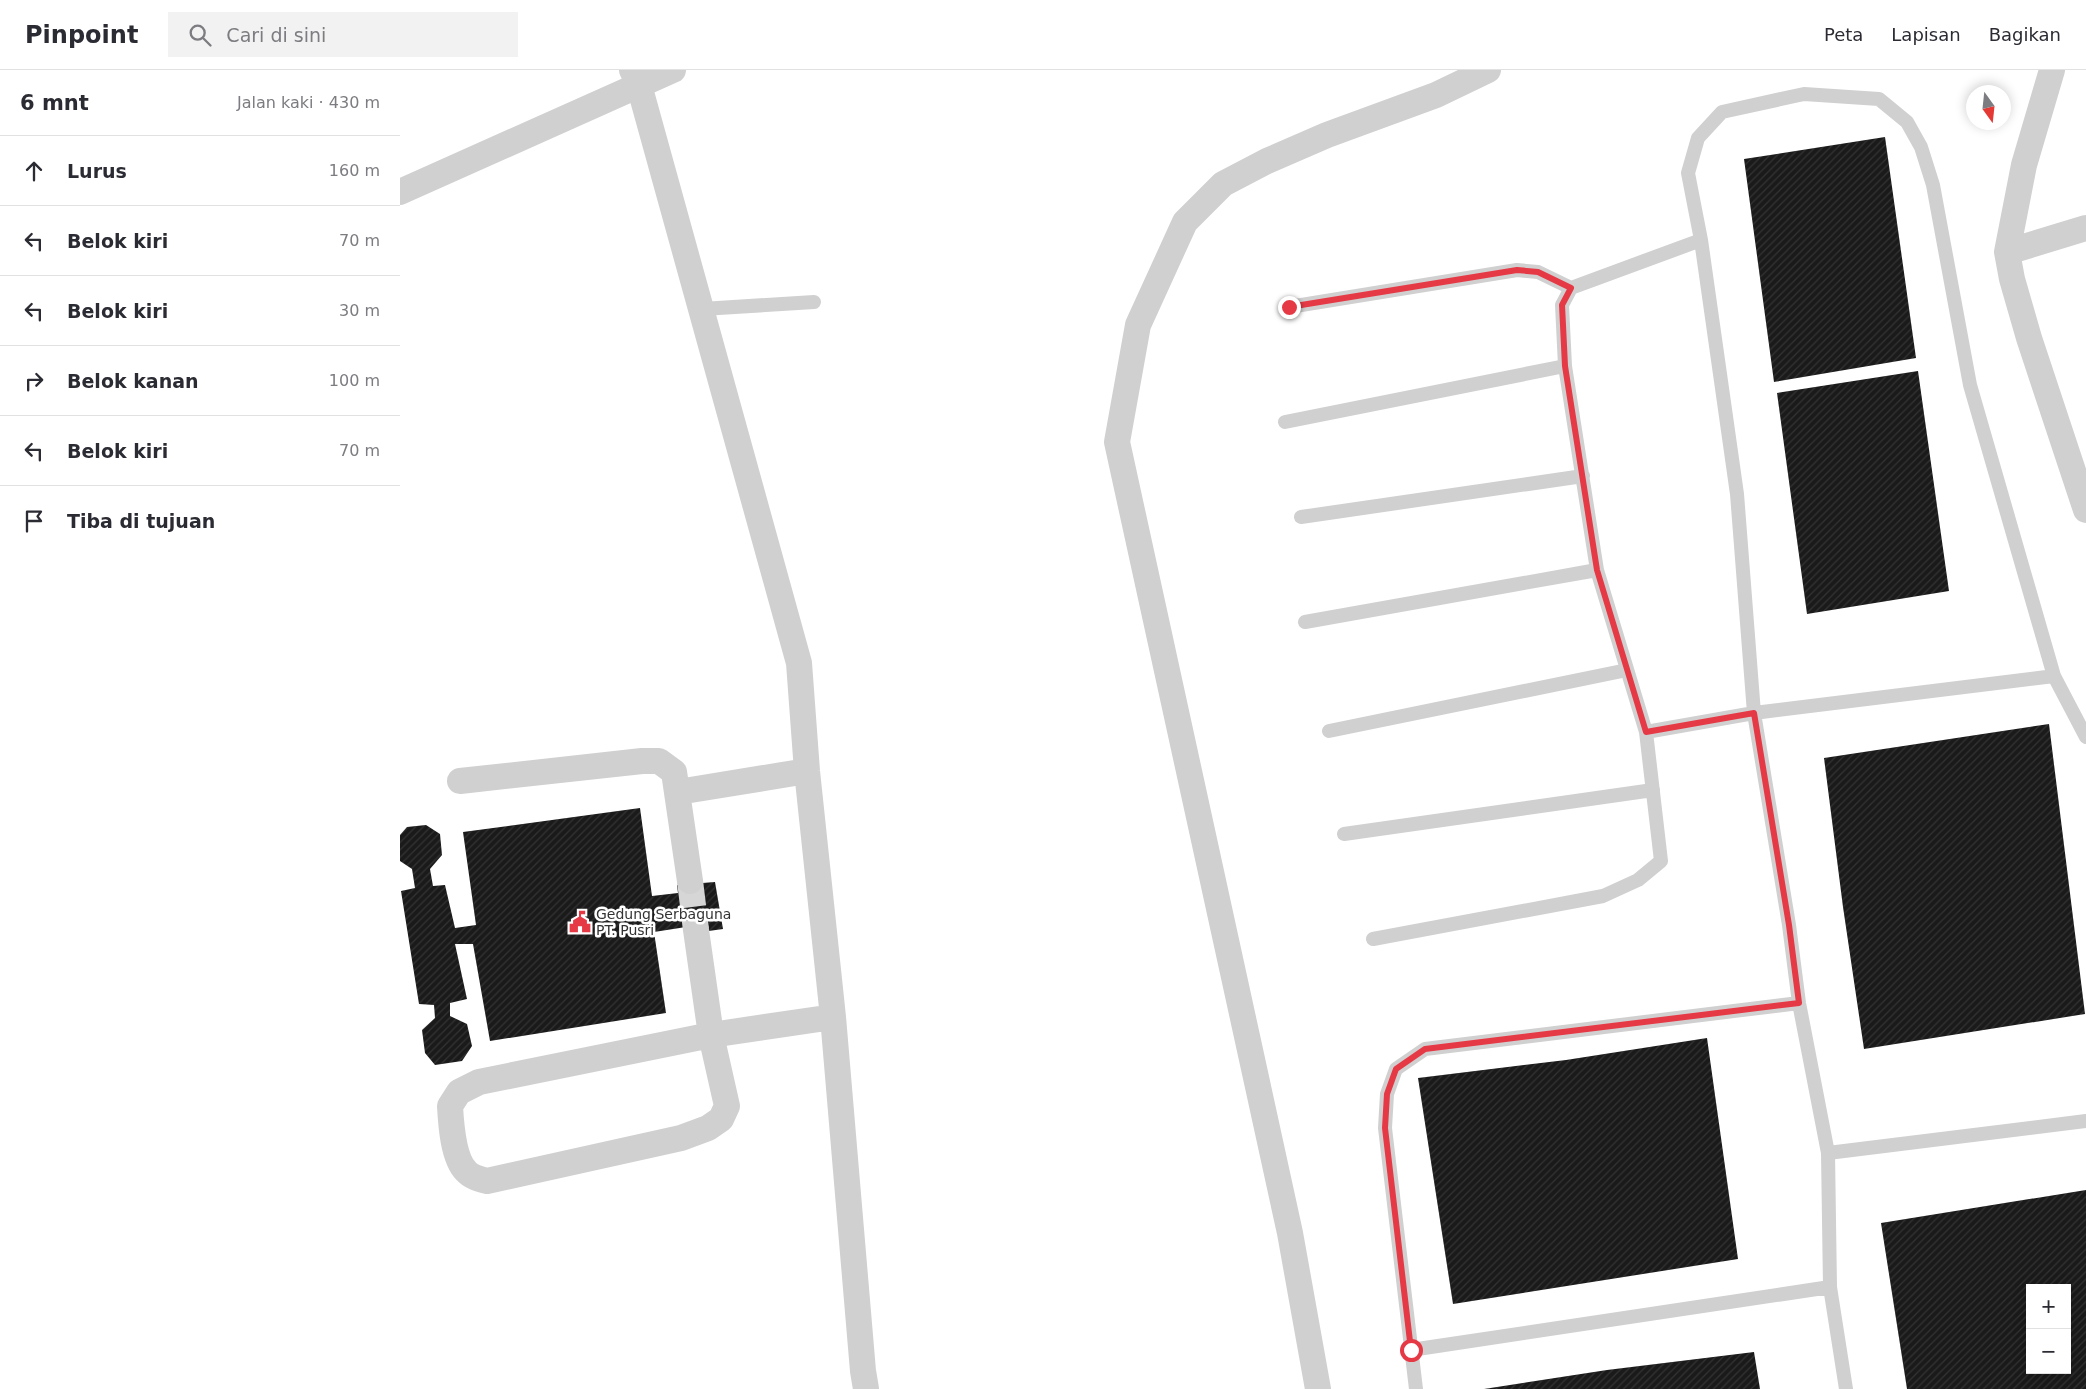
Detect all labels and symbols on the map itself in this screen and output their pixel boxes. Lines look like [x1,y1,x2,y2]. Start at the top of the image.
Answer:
north arrow [1966,85,2011,130]
route end [1278,296,1301,319]
place label: Gedung Serbaguna PT. Pusri [596,906,731,938]
public building icon: Gedung Serbaguna PT. Pusri [567,909,593,935]
route start [1400,1339,1423,1362]

